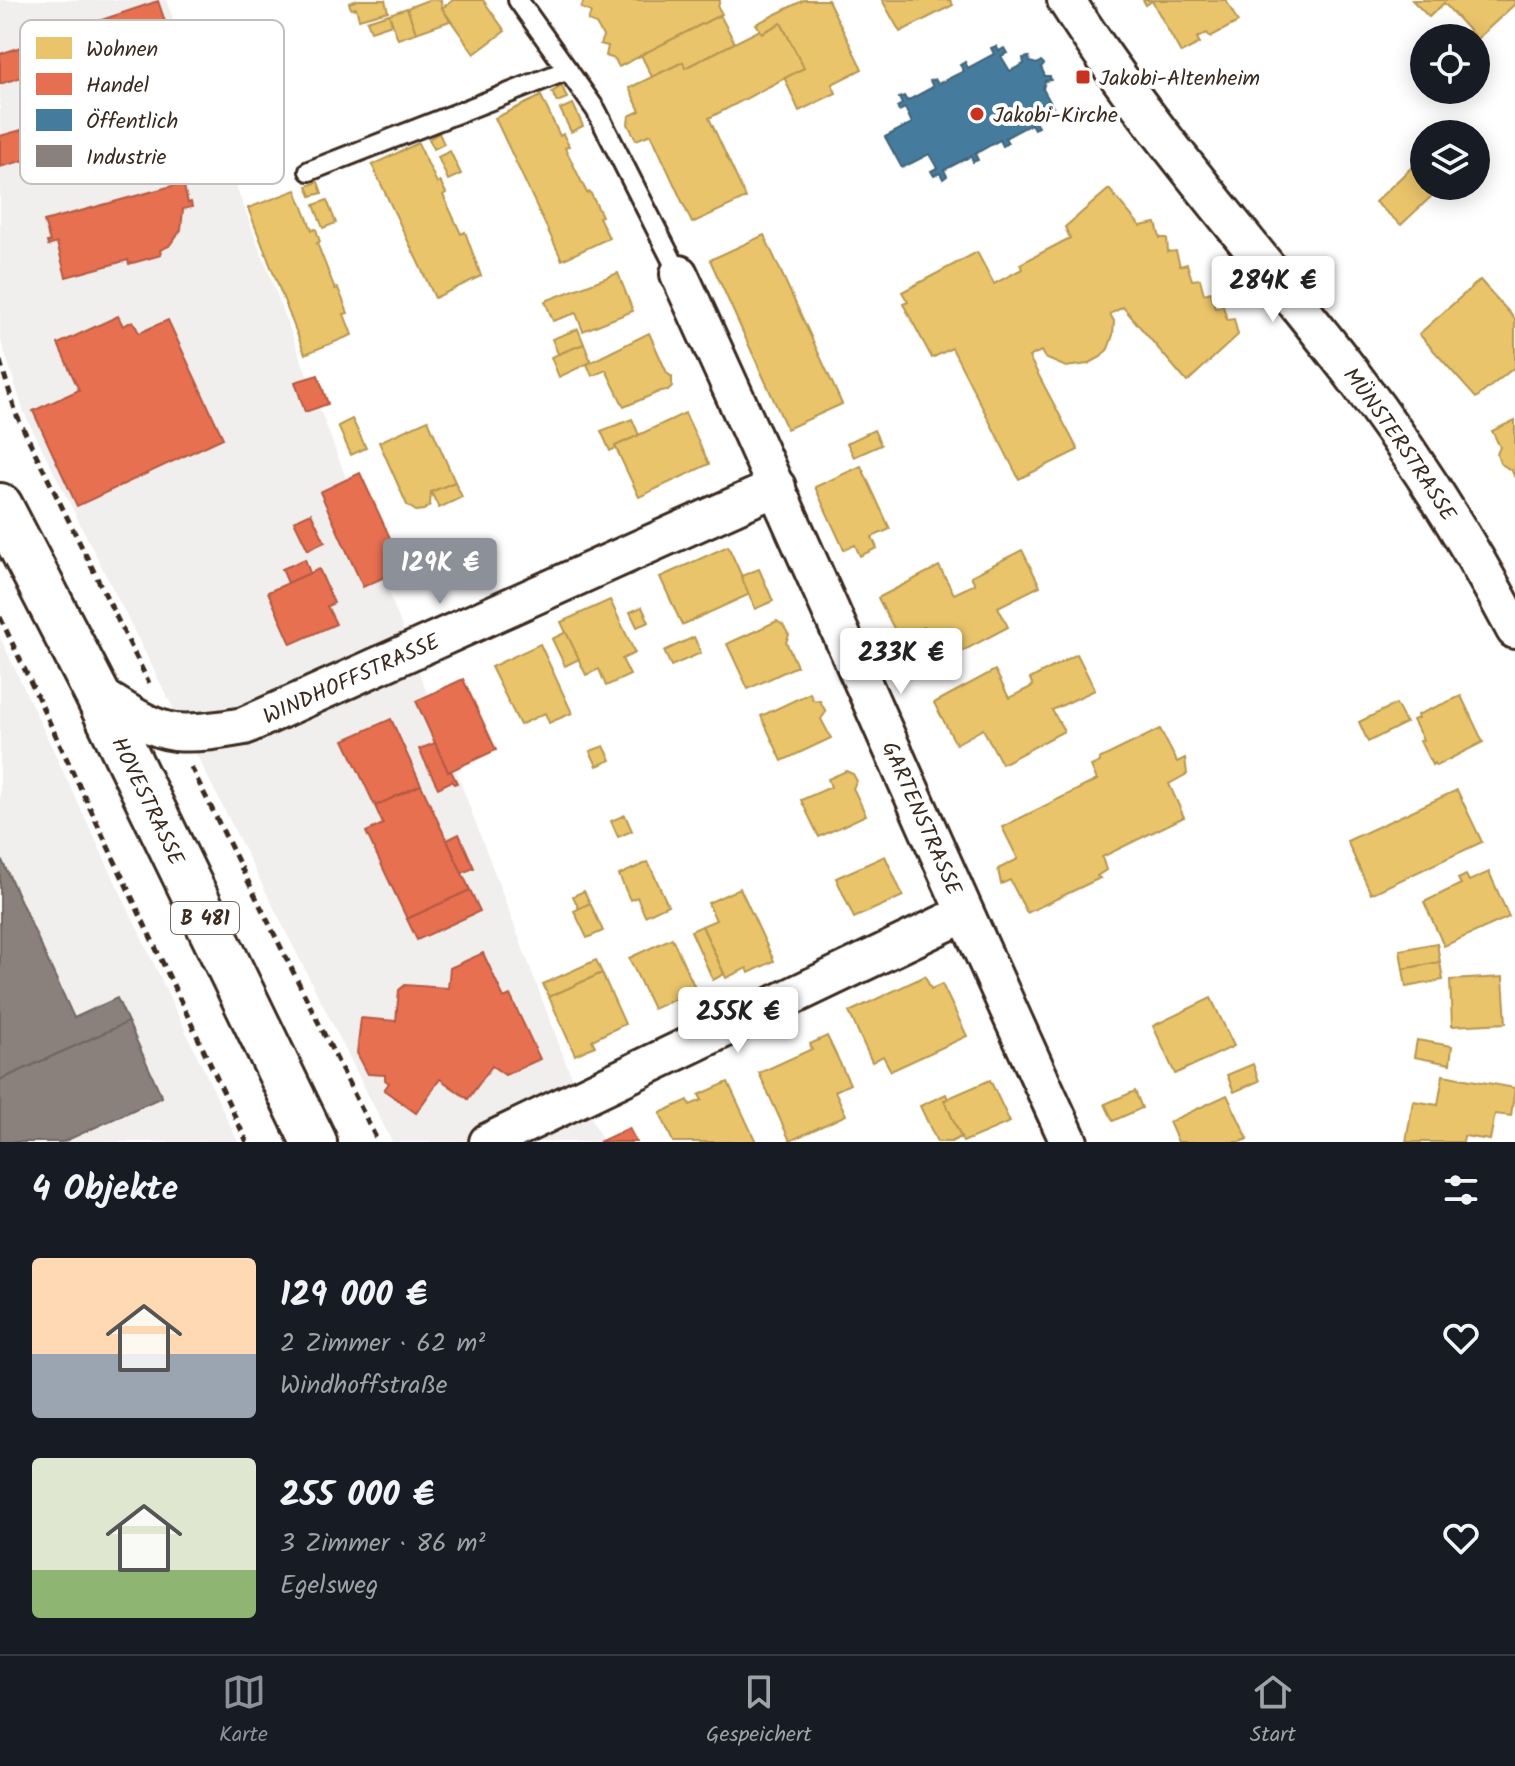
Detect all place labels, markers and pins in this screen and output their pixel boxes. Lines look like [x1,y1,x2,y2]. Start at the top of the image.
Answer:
place label: Jakobi-Altenheim [1099,62,1260,97]
marker: Jakobi-Altenheim [1074,68,1092,86]
place label: Jakobi-Kirche [993,99,1118,134]
marker: Jakobi-Kirche [968,105,986,123]
pin: 284K € [1208,256,1338,324]
pin: 129K € [375,538,505,606]
pin: 233K € [836,628,966,696]
pin: 255K € [673,987,803,1055]

